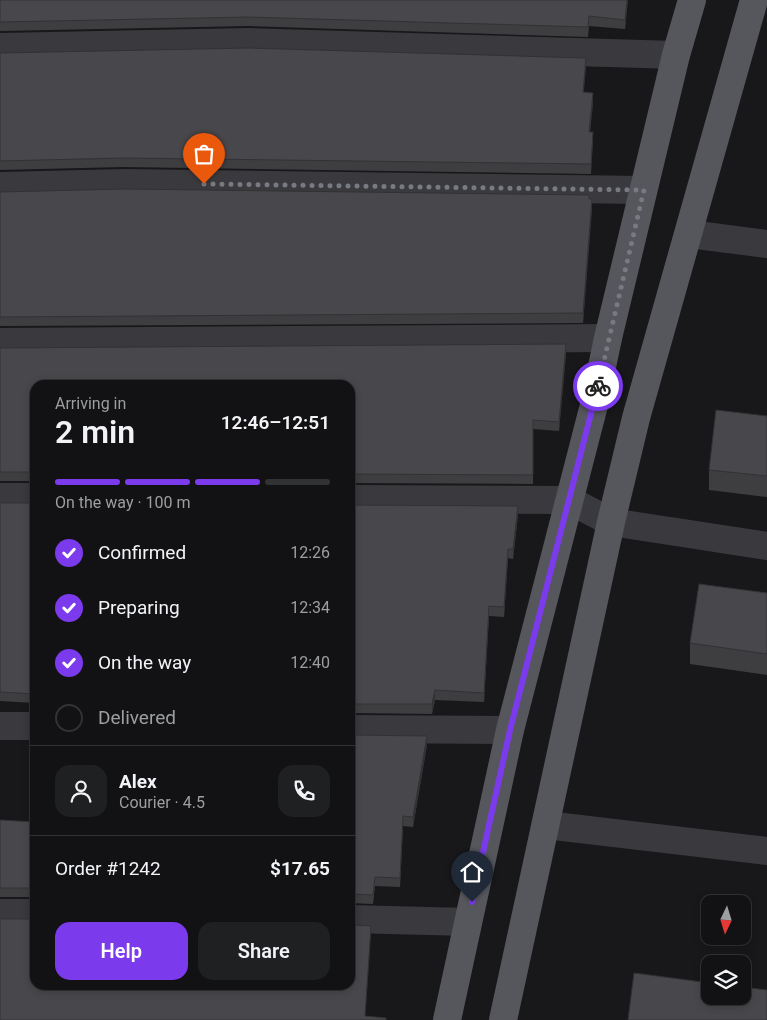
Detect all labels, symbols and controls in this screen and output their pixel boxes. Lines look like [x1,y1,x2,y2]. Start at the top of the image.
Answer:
pin [183,133,225,184]
icon: bag [190,140,218,168]
courier [573,361,623,411]
icon: bike [584,372,612,400]
text: Arriving in [55,394,126,413]
text: 12:46–12:51 [221,411,330,434]
text: 2 min [55,413,135,451]
text: On the way · 100 m [55,493,191,512]
icon: check [55,539,83,567]
text: Confirmed [98,541,186,564]
text: 12:26 [290,543,330,562]
icon: check [55,594,83,622]
text: Preparing [98,596,180,619]
text: 12:34 [290,598,330,617]
icon: check [55,649,83,677]
text: On the way [98,651,191,674]
text: 12:40 [290,653,330,672]
text: Delivered [98,706,176,729]
button: person [55,765,107,817]
button: phone [278,765,330,817]
text: Alex [119,770,157,793]
text: Courier · 4.5 [119,793,205,812]
pin [451,851,493,902]
text: Order #1242 [55,857,161,880]
text: $17.65 [270,857,330,880]
icon: home [458,858,486,886]
north arrow [701,895,751,945]
map controls [701,895,751,1005]
button: Help [55,922,188,980]
button: Share [198,922,330,980]
button: layers [701,955,751,1005]

